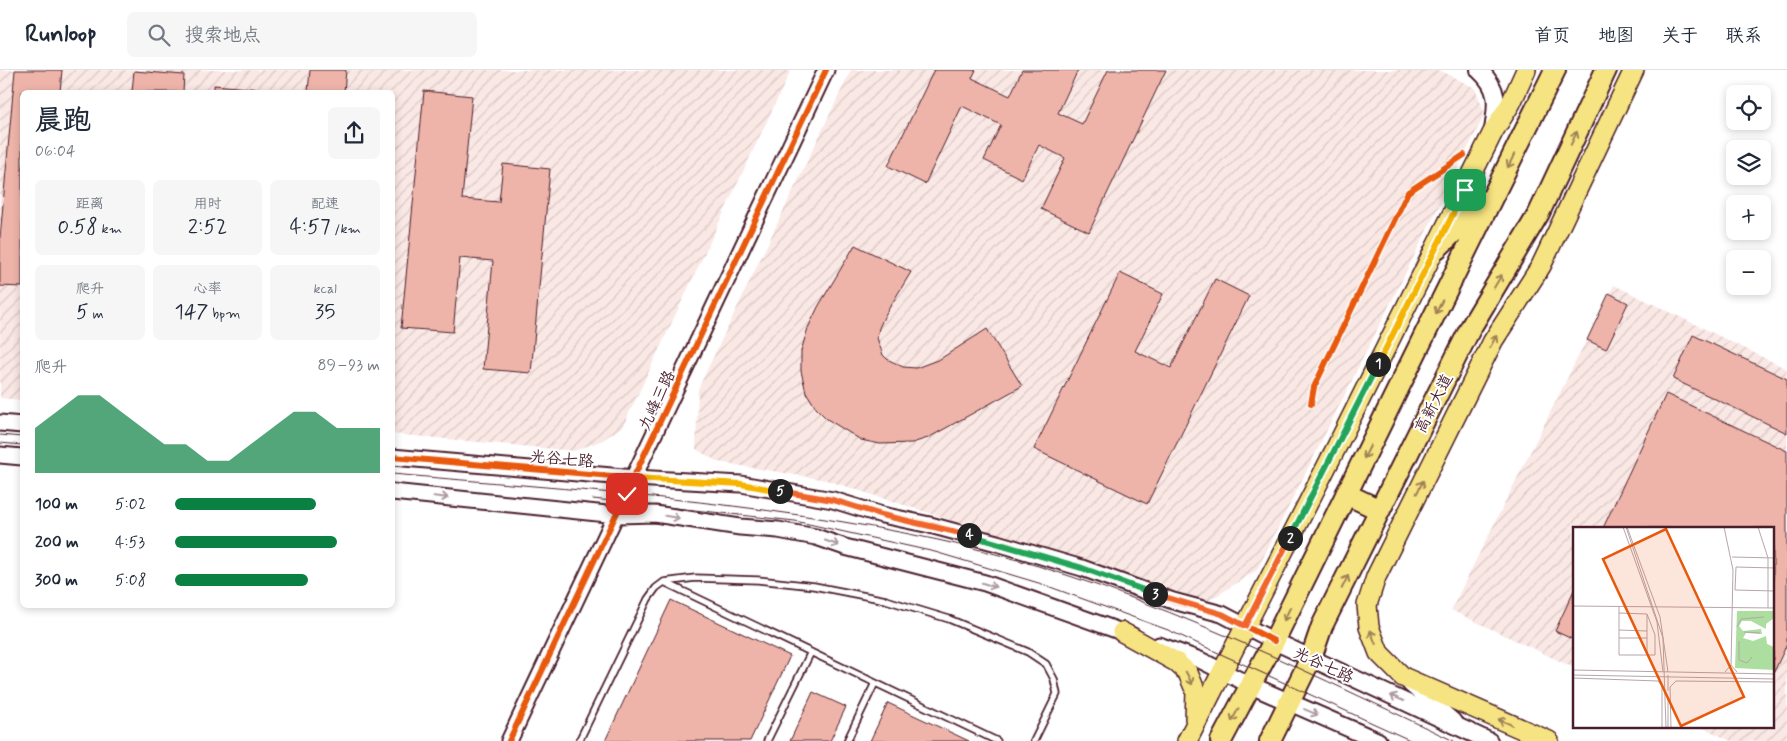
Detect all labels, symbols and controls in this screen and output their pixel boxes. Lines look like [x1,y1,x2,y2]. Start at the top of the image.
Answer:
search box [127,12,477,57]
text: Runloop [25,19,97,50]
icon: search [145,21,173,49]
text: 搜索地点 [185,23,261,48]
text: 首页 [1534,24,1570,48]
text: 地图 [1598,24,1634,48]
text: 关于 [1662,24,1698,48]
text: 联系 [1726,24,1762,48]
map controls [1726,85,1771,295]
button: locate [1726,85,1771,130]
text: 晨跑 [35,103,91,140]
button: share [328,107,380,159]
one-way arrow [1570,131,1580,146]
button: layers [1726,140,1771,185]
text: 06:04 [35,141,76,162]
one-way arrow [1505,153,1515,168]
pin [1444,169,1486,211]
icon: arrive [1451,176,1479,204]
text: 距离 [76,195,104,213]
text: 用时 [193,195,221,213]
text: 配速 [311,195,339,213]
button: + [1726,195,1771,240]
text: 0.58 [58,213,98,241]
text: 2:52 [188,213,227,241]
text: 4:57 [290,213,331,241]
text: km [98,220,122,238]
text: /km [331,220,361,238]
button: − [1726,250,1771,295]
one-way arrow [1494,275,1504,289]
text: 爬升 [76,280,104,298]
text: 心率 [193,280,221,298]
text: kcal [313,280,337,298]
text: 5 [76,298,89,326]
text: 147 [175,298,208,326]
text: 35 [315,298,336,326]
one-way arrow [1434,299,1443,314]
text: m [89,305,104,323]
text: bpm [208,305,240,323]
one-way arrow [1489,335,1499,350]
pin: 1 [1366,352,1390,376]
text: 89–93 m [317,355,380,376]
text: 1 [1375,355,1382,373]
text: 爬升 [35,357,67,378]
street label: 九峰三路 [634,367,680,434]
street label: 高新大道 [1410,370,1458,437]
one-way arrow [1361,444,1371,459]
street label: 光谷七路 [529,446,595,473]
pin [606,473,648,515]
pin: 5 [768,478,792,504]
icon: check [613,480,641,508]
one-way arrow [1416,480,1425,495]
text: 5 [776,482,785,500]
one-way arrow [433,492,449,502]
text: 100 m [35,494,78,515]
text: 5:02 [115,494,146,515]
one-way arrow [664,513,680,523]
pin: 4 [956,522,982,548]
text: 4 [965,526,974,544]
pin: 2 [1278,526,1302,550]
inset map [1573,527,1774,728]
text: 2 [1287,529,1294,547]
text: 200 m [35,532,79,553]
text: 4:53 [115,532,145,553]
one-way arrow [824,539,840,548]
text: 300 m [35,570,78,591]
text: 5:08 [115,570,147,591]
one-way arrow [1340,574,1350,589]
one-way arrow [981,580,997,590]
pin: 3 [1142,582,1168,606]
text: 3 [1152,585,1159,603]
one-way arrow [1282,606,1291,621]
one-way arrow [1367,630,1377,645]
street label: 光谷七路 [1290,642,1357,688]
one-way arrow [1184,671,1194,686]
one-way arrow [1390,693,1405,702]
one-way arrow [1230,707,1239,722]
one-way arrow [1303,708,1318,718]
one-way arrow [1498,716,1513,726]

